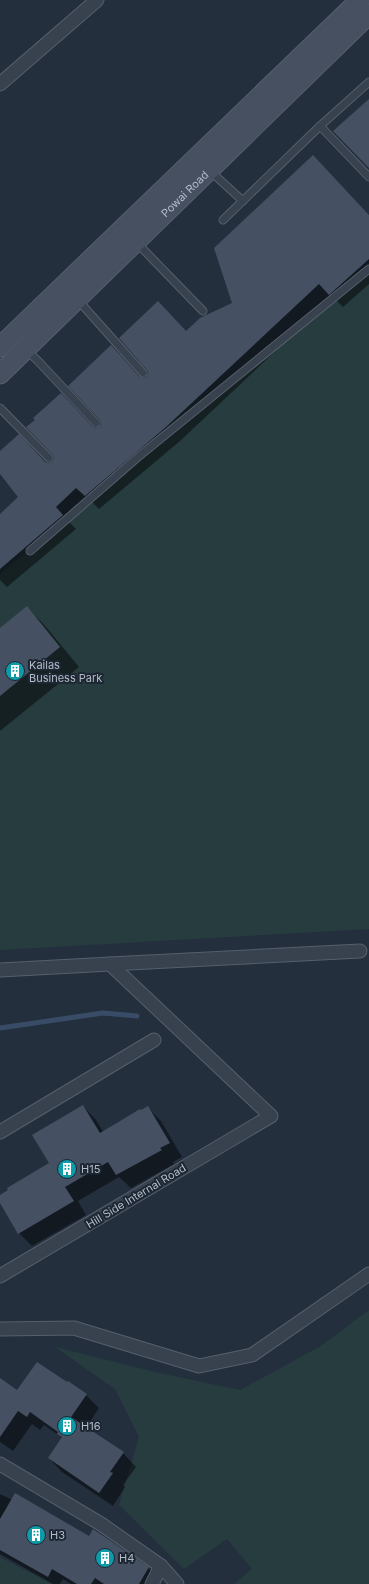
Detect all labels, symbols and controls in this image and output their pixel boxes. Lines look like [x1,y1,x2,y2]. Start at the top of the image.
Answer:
street label: Powai Road [158,168,211,220]
place label: Kailas Business Park [29,658,102,685]
building icon: Kailas Business Park [4,660,26,682]
building icon: H15 [56,1158,78,1180]
street label: Hill Side Internal Road [84,1161,188,1231]
place label: H15 [81,1162,101,1176]
building icon: H16 [56,1415,78,1437]
place label: H16 [81,1419,101,1433]
building icon: H3 [25,1524,47,1546]
place label: H3 [50,1528,65,1542]
building icon: H4 [94,1547,116,1569]
place label: H4 [119,1551,134,1565]

